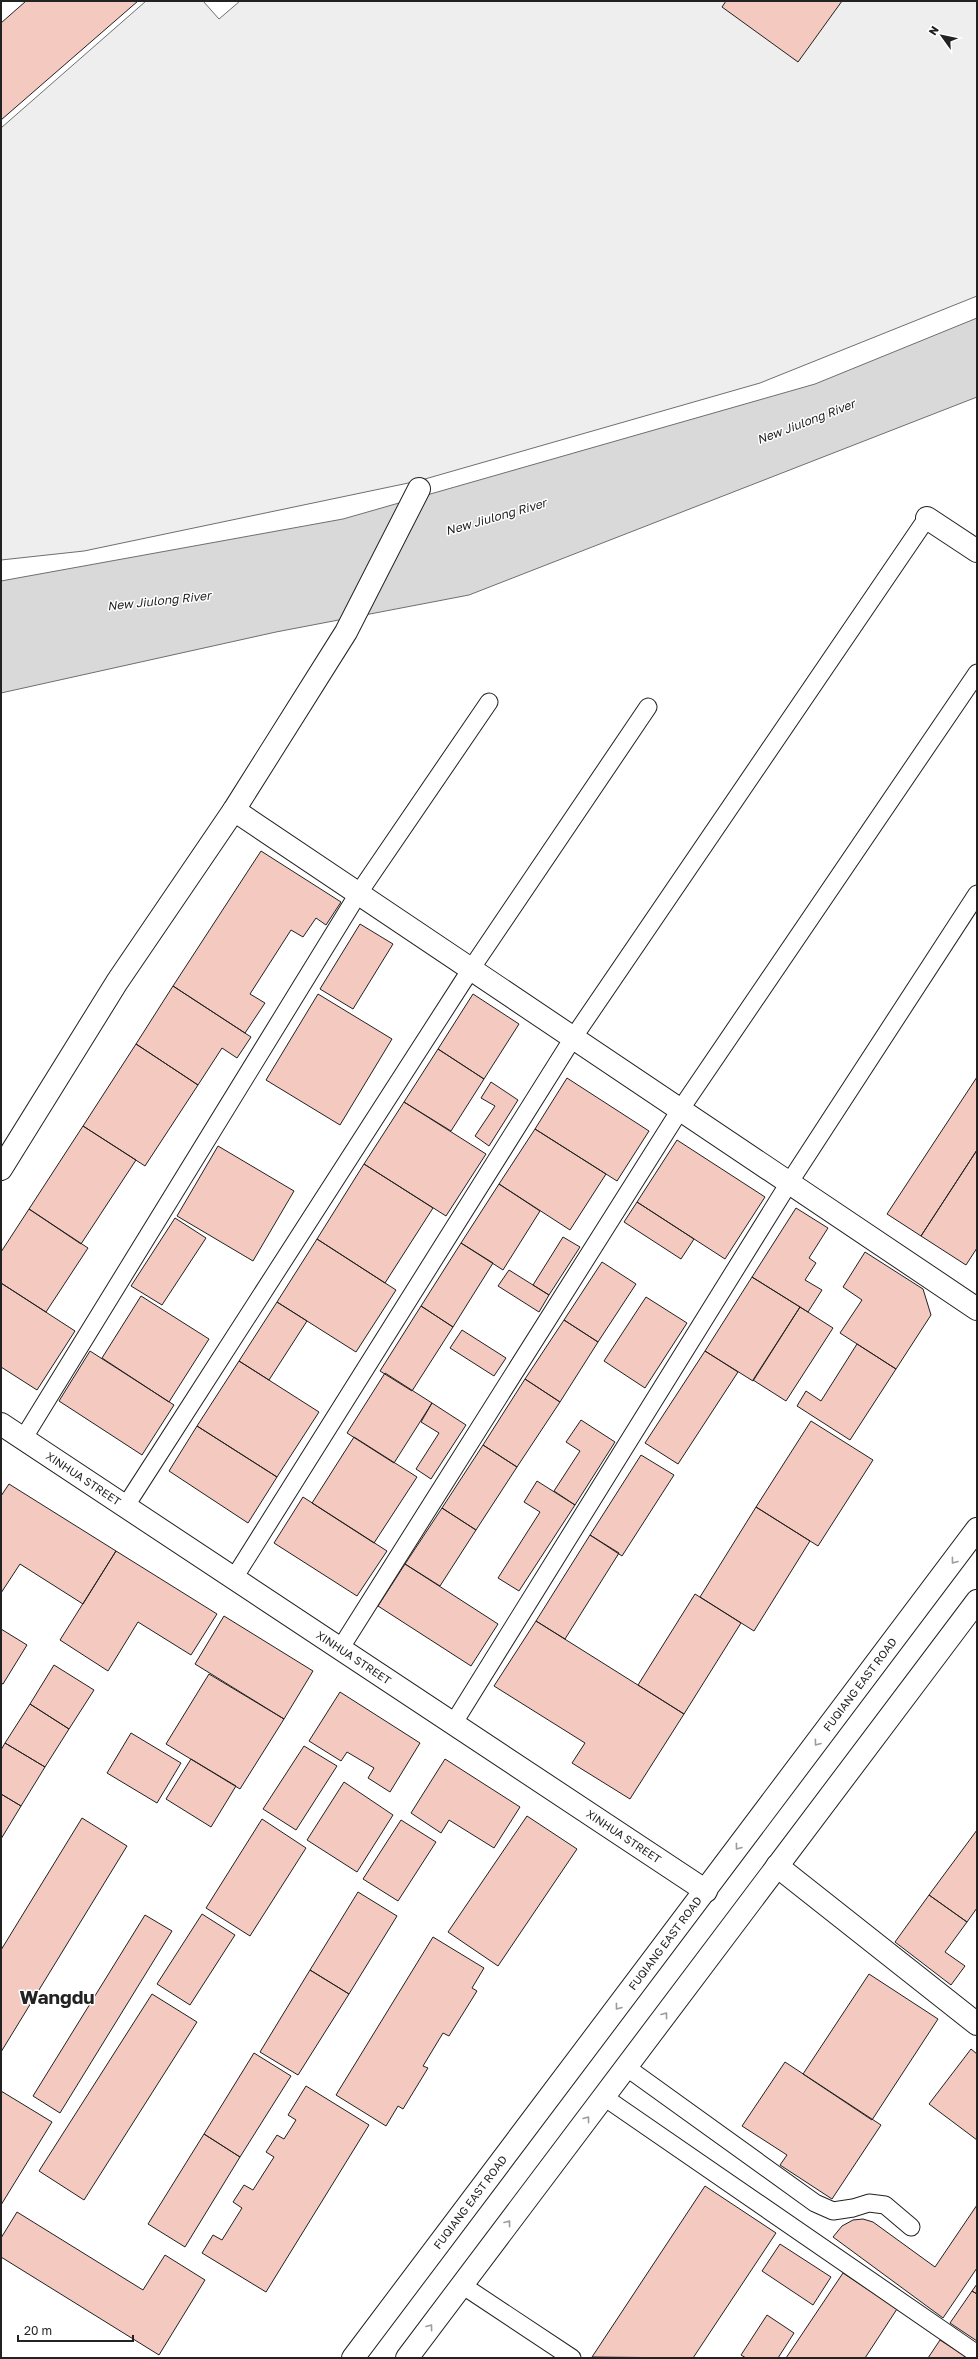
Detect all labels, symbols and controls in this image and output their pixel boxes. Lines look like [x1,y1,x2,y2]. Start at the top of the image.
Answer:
north arrow [922,16,962,56]
text: N [925,23,941,37]
water label: New Jiulong River [755,395,859,447]
water label: New Jiulong River [444,494,550,538]
water label: New Jiulong River [106,587,214,613]
street label: XINHUA STREET [44,1449,124,1508]
one-way arrow [951,1556,958,1563]
street label: XINHUA STREET [314,1628,394,1687]
street label: FUQIANG EAST ROAD [820,1635,899,1733]
one-way arrow [814,1738,821,1745]
street label: XINHUA STREET [584,1807,664,1866]
one-way arrow [736,1842,743,1849]
street label: FUQIANG EAST ROAD [625,1894,704,1992]
district label: Wangdu [19,1985,95,2008]
one-way arrow [616,2002,623,2009]
one-way arrow [660,2013,667,2020]
one-way arrow [582,2117,589,2124]
street label: FUQIANG EAST ROAD [431,2152,509,2251]
one-way arrow [504,2220,511,2227]
scale bar [18,2317,133,2343]
text: 20 m [24,2323,52,2338]
one-way arrow [425,2324,432,2331]

